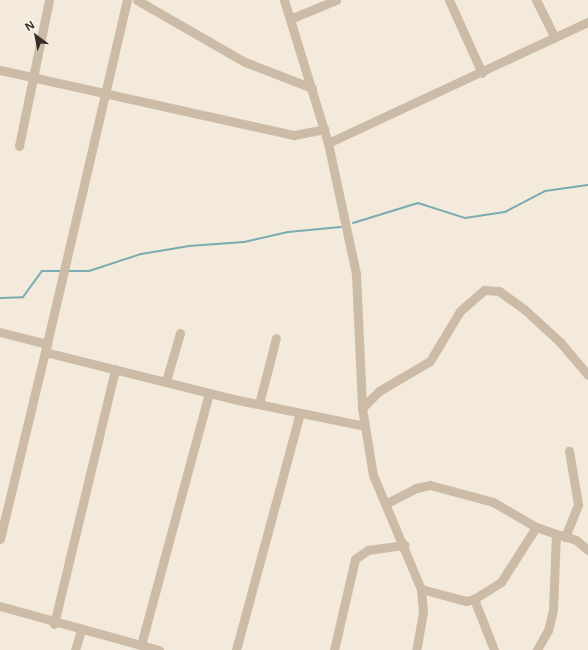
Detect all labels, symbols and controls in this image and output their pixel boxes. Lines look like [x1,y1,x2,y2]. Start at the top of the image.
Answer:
north arrow [16,16,56,56]
text: N [22,17,37,34]

